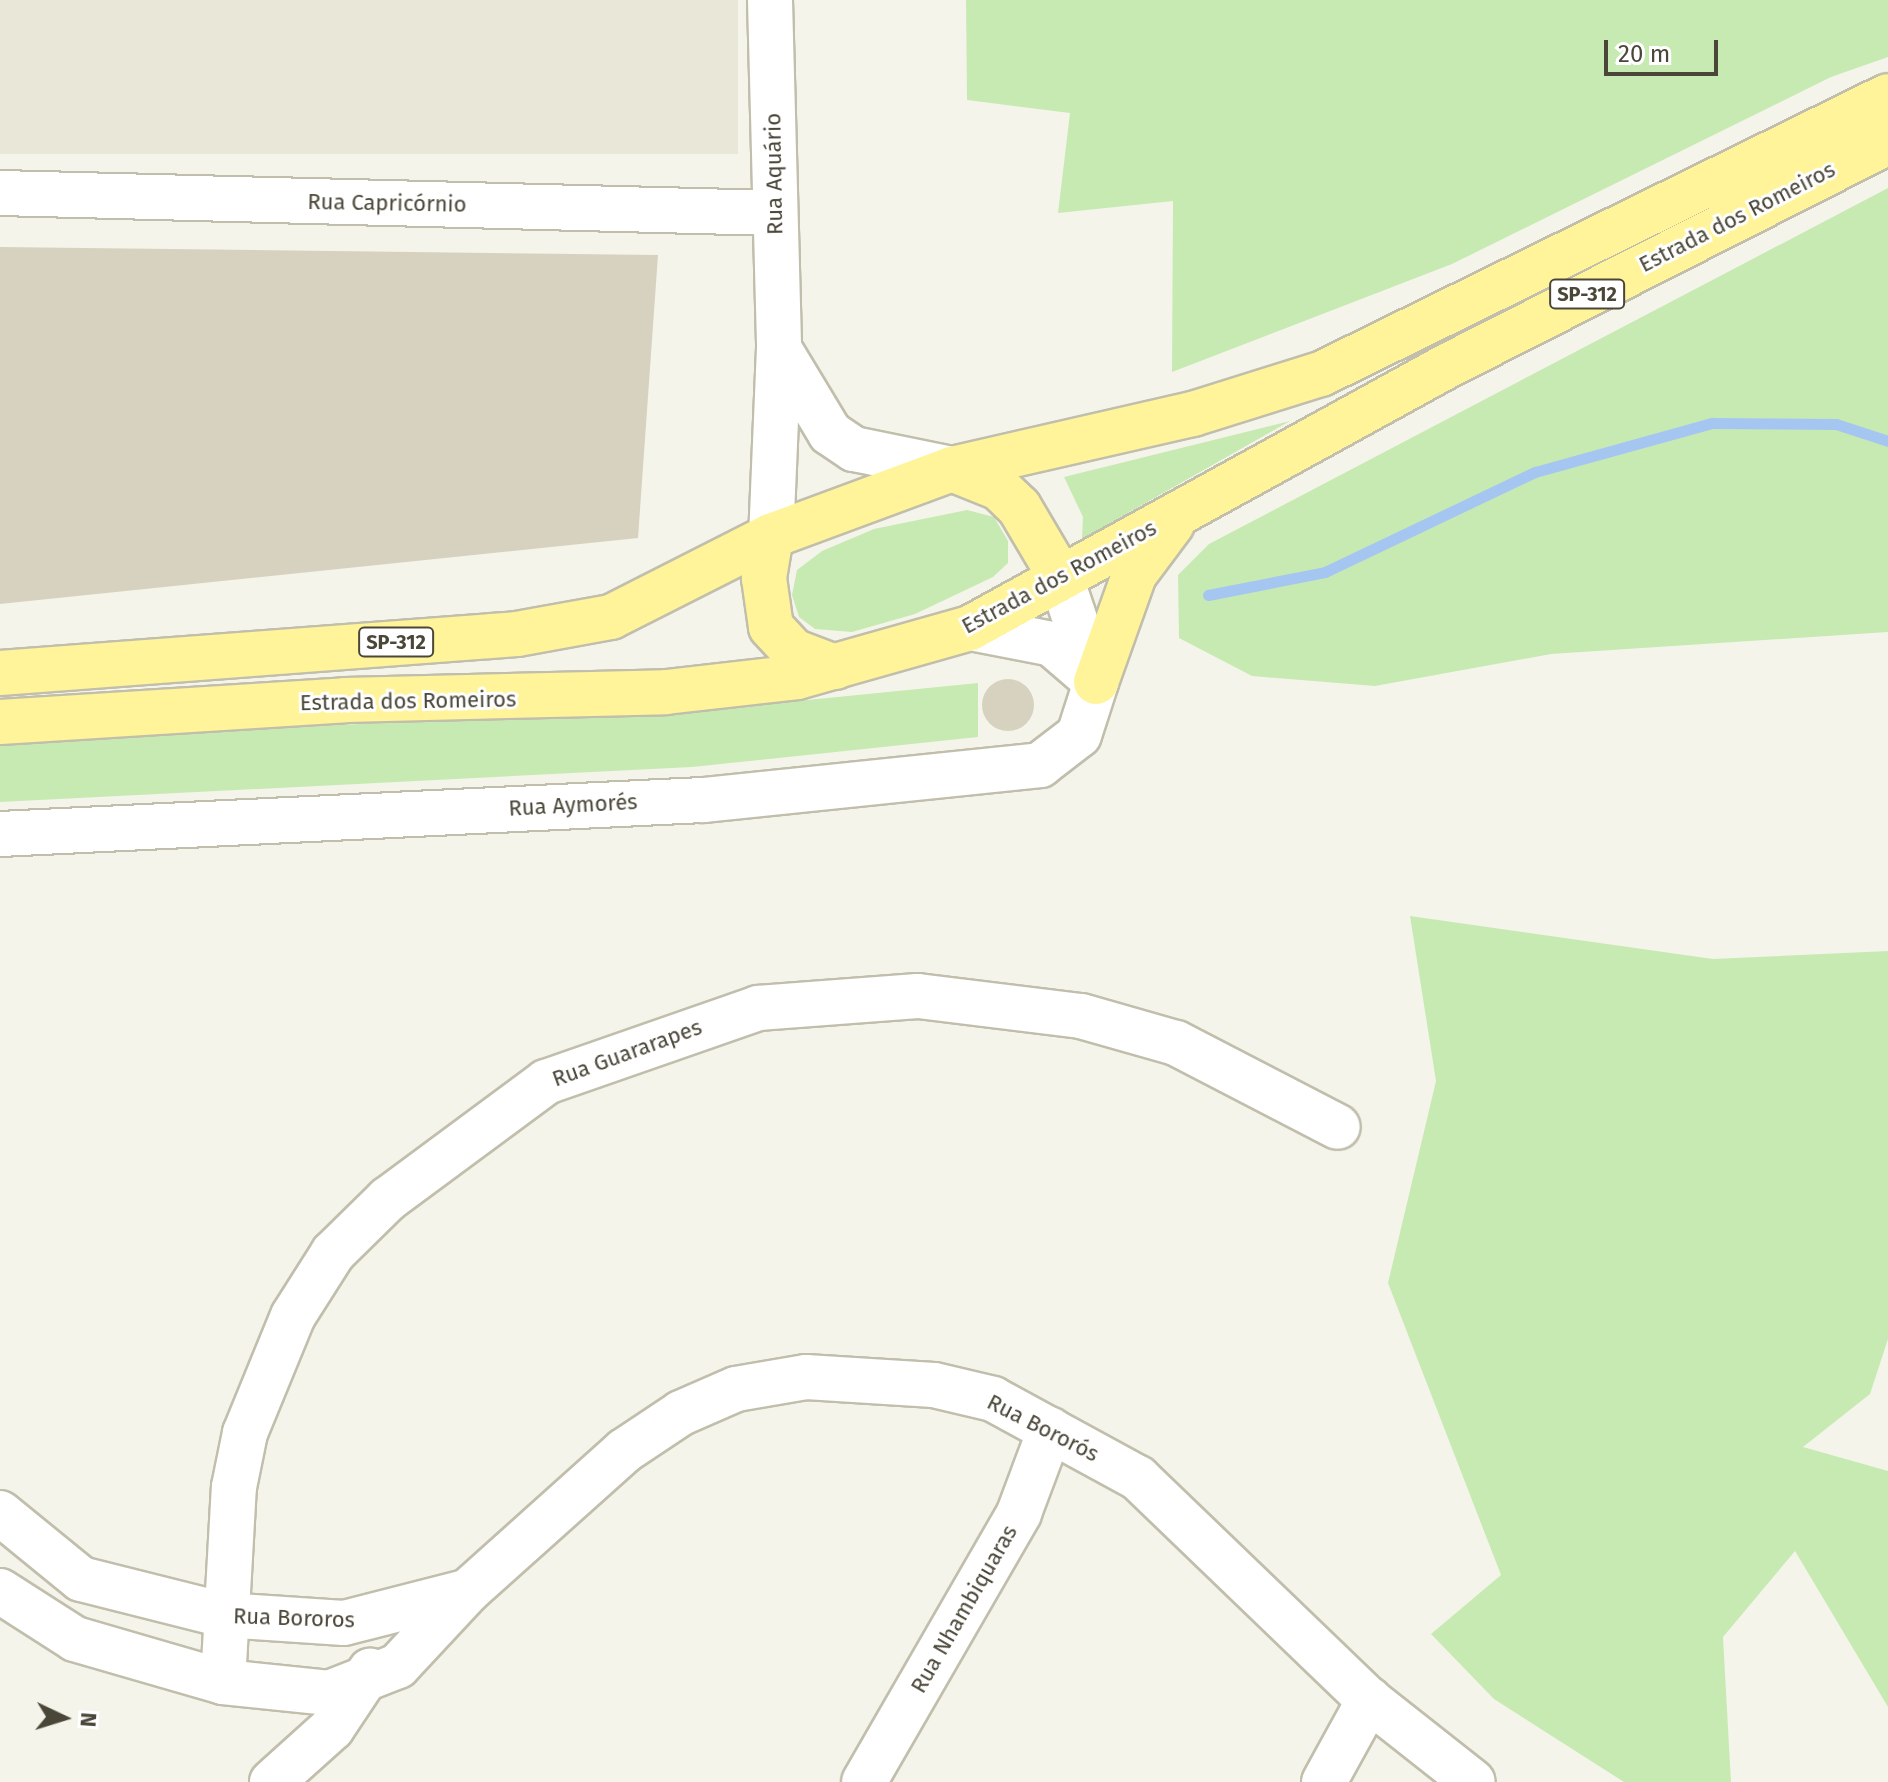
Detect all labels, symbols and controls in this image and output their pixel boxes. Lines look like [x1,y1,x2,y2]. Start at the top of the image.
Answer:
scale bar [1608,24,1722,74]
text: 20 m [1618,40,1670,68]
street label: Rua Aquário [760,113,788,235]
street label: Estrada dos Romeiros [1635,156,1839,278]
street label: Rua Capricórnio [307,188,467,218]
road number: SP-312 [1549,278,1625,310]
street label: Estrada dos Romeiros [957,515,1161,639]
road number: SP-312 [358,626,434,658]
street label: Estrada dos Romeiros [300,686,516,716]
street label: Rua Aymorés [508,788,638,822]
street label: Rua Guararapes [549,1014,705,1092]
street label: Rua Bororós [983,1389,1103,1467]
street label: Rua Nhambiquaras [905,1520,1023,1698]
street label: Rua Bororos [233,1603,355,1633]
north arrow [24,1678,104,1758]
text: N [74,1711,102,1728]

